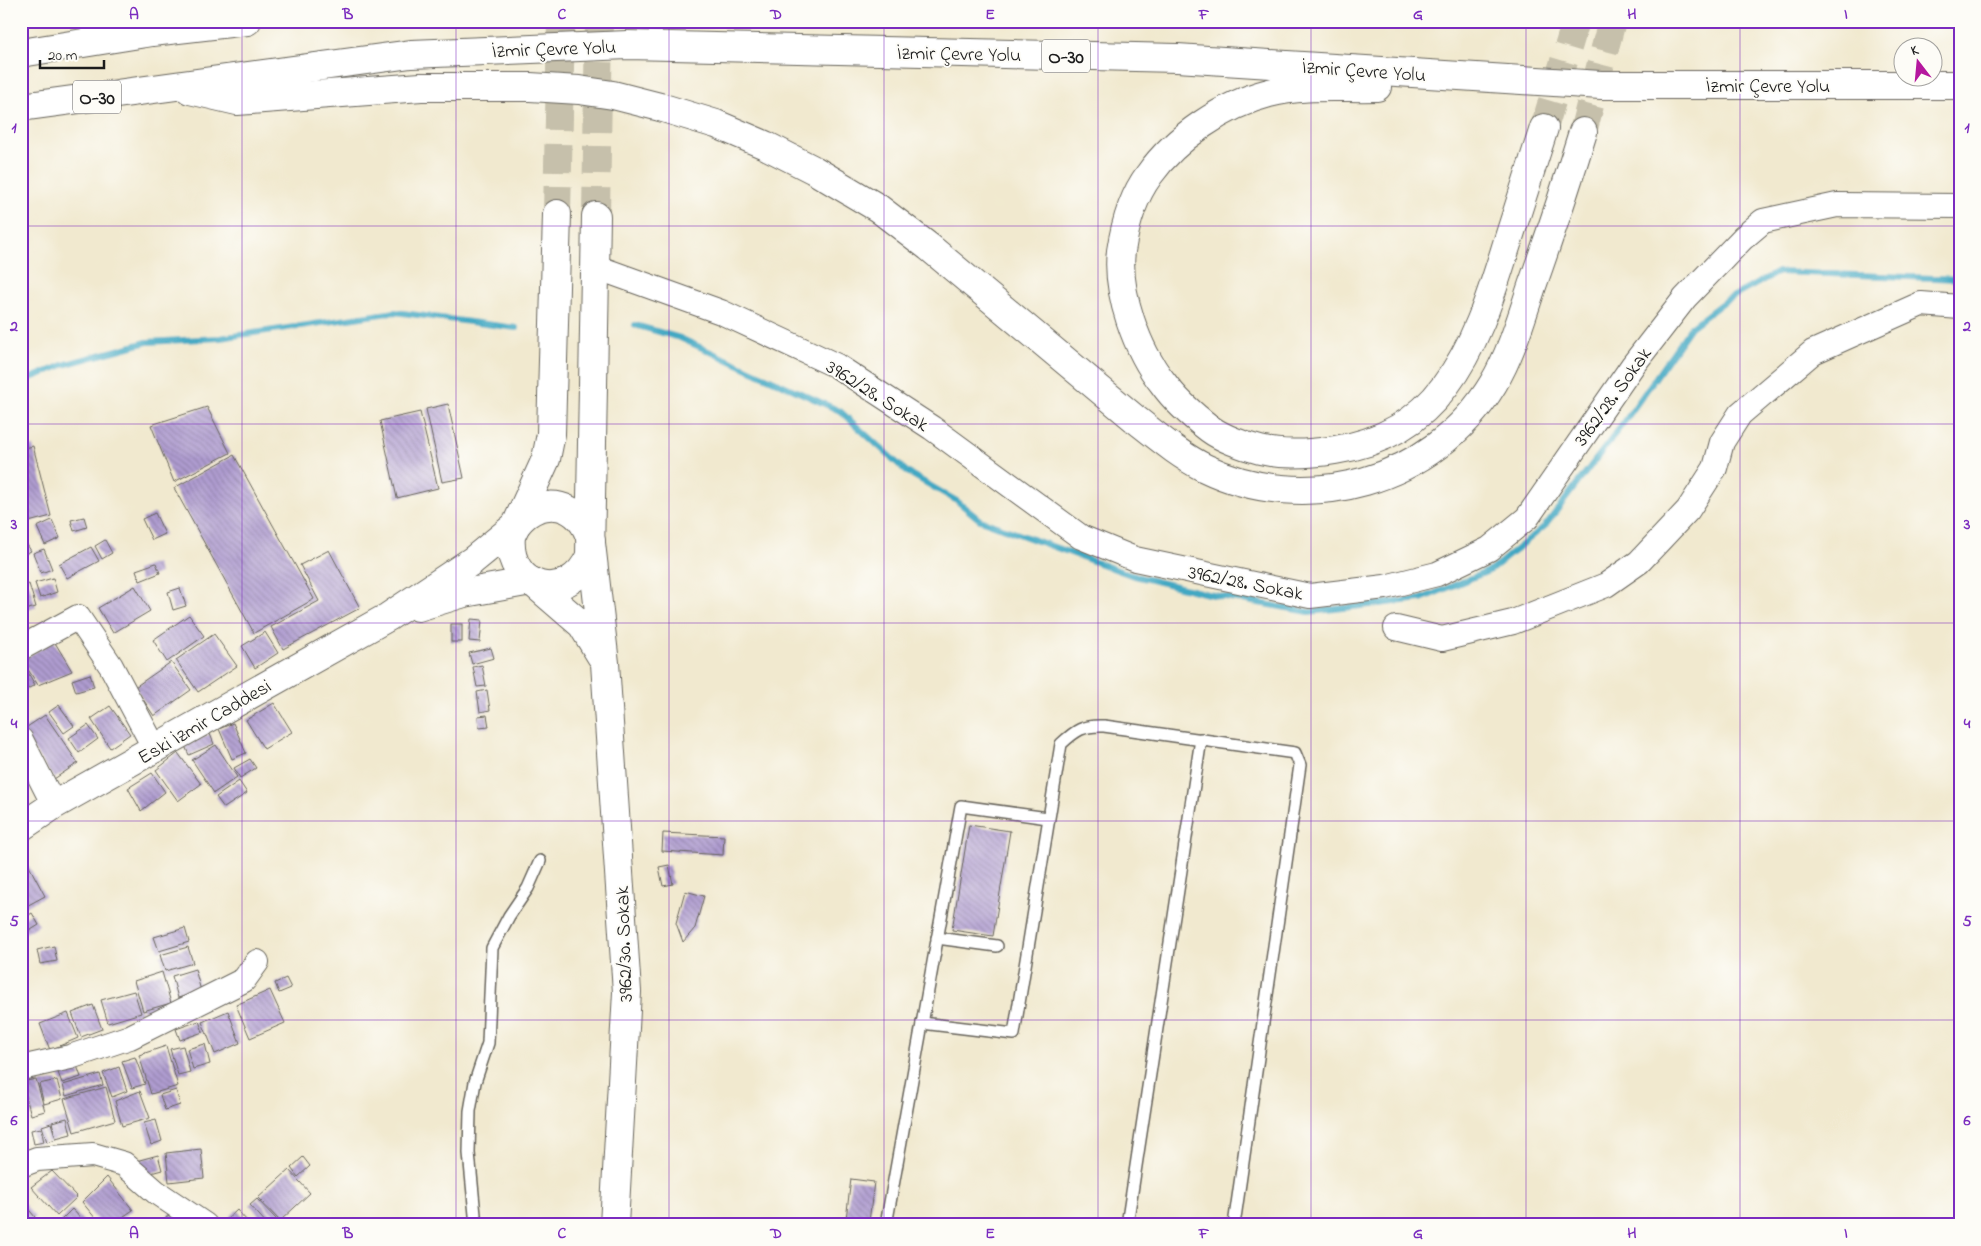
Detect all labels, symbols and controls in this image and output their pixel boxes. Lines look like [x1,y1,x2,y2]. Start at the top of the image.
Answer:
text: A [129,3,139,27]
text: B [342,3,354,27]
text: C [558,3,567,27]
text: D [769,3,782,27]
text: E [985,3,995,27]
text: F [1198,3,1210,27]
text: G [1413,3,1423,27]
text: H [1627,3,1637,27]
text: I [1844,3,1848,27]
street label: İzmir Çevre Yolu [491,34,617,67]
scale bar [40,38,104,70]
north arrow [1894,38,1944,88]
street label: İzmir Çevre Yolu [897,40,1021,71]
road number: O-30 [1042,40,1090,72]
text: K [1909,40,1922,62]
text: 20 m [48,45,78,67]
street label: İzmir Çevre Yolu [1301,54,1427,91]
street label: İzmir Çevre Yolu [1706,73,1830,102]
road number: O-30 [73,80,121,114]
text: 1 [11,116,17,140]
text: 1 [1964,116,1970,140]
text: 2 [9,315,18,339]
text: 2 [1962,315,1971,339]
street label: 3962/28. Sokak [1568,342,1660,453]
street label: 3962/28. Sokak [820,354,934,440]
text: 3 [10,513,18,537]
text: 3 [1963,513,1971,537]
street label: 3962/28. Sokak [1185,559,1306,610]
street label: Eski İzmir Caddesi [133,673,277,773]
text: 4 [10,712,18,736]
text: 4 [1963,712,1971,736]
street label: 3962/30. Sokak [609,885,642,1002]
text: 5 [9,910,19,934]
text: 5 [1962,910,1972,934]
text: 6 [9,1109,18,1133]
text: 6 [1962,1109,1971,1133]
text: A [129,1222,139,1246]
text: B [342,1222,354,1246]
text: C [558,1222,567,1246]
text: D [769,1222,782,1246]
text: E [985,1222,995,1246]
text: F [1198,1222,1210,1246]
text: G [1413,1222,1423,1246]
text: H [1627,1222,1637,1246]
text: I [1844,1222,1848,1246]

